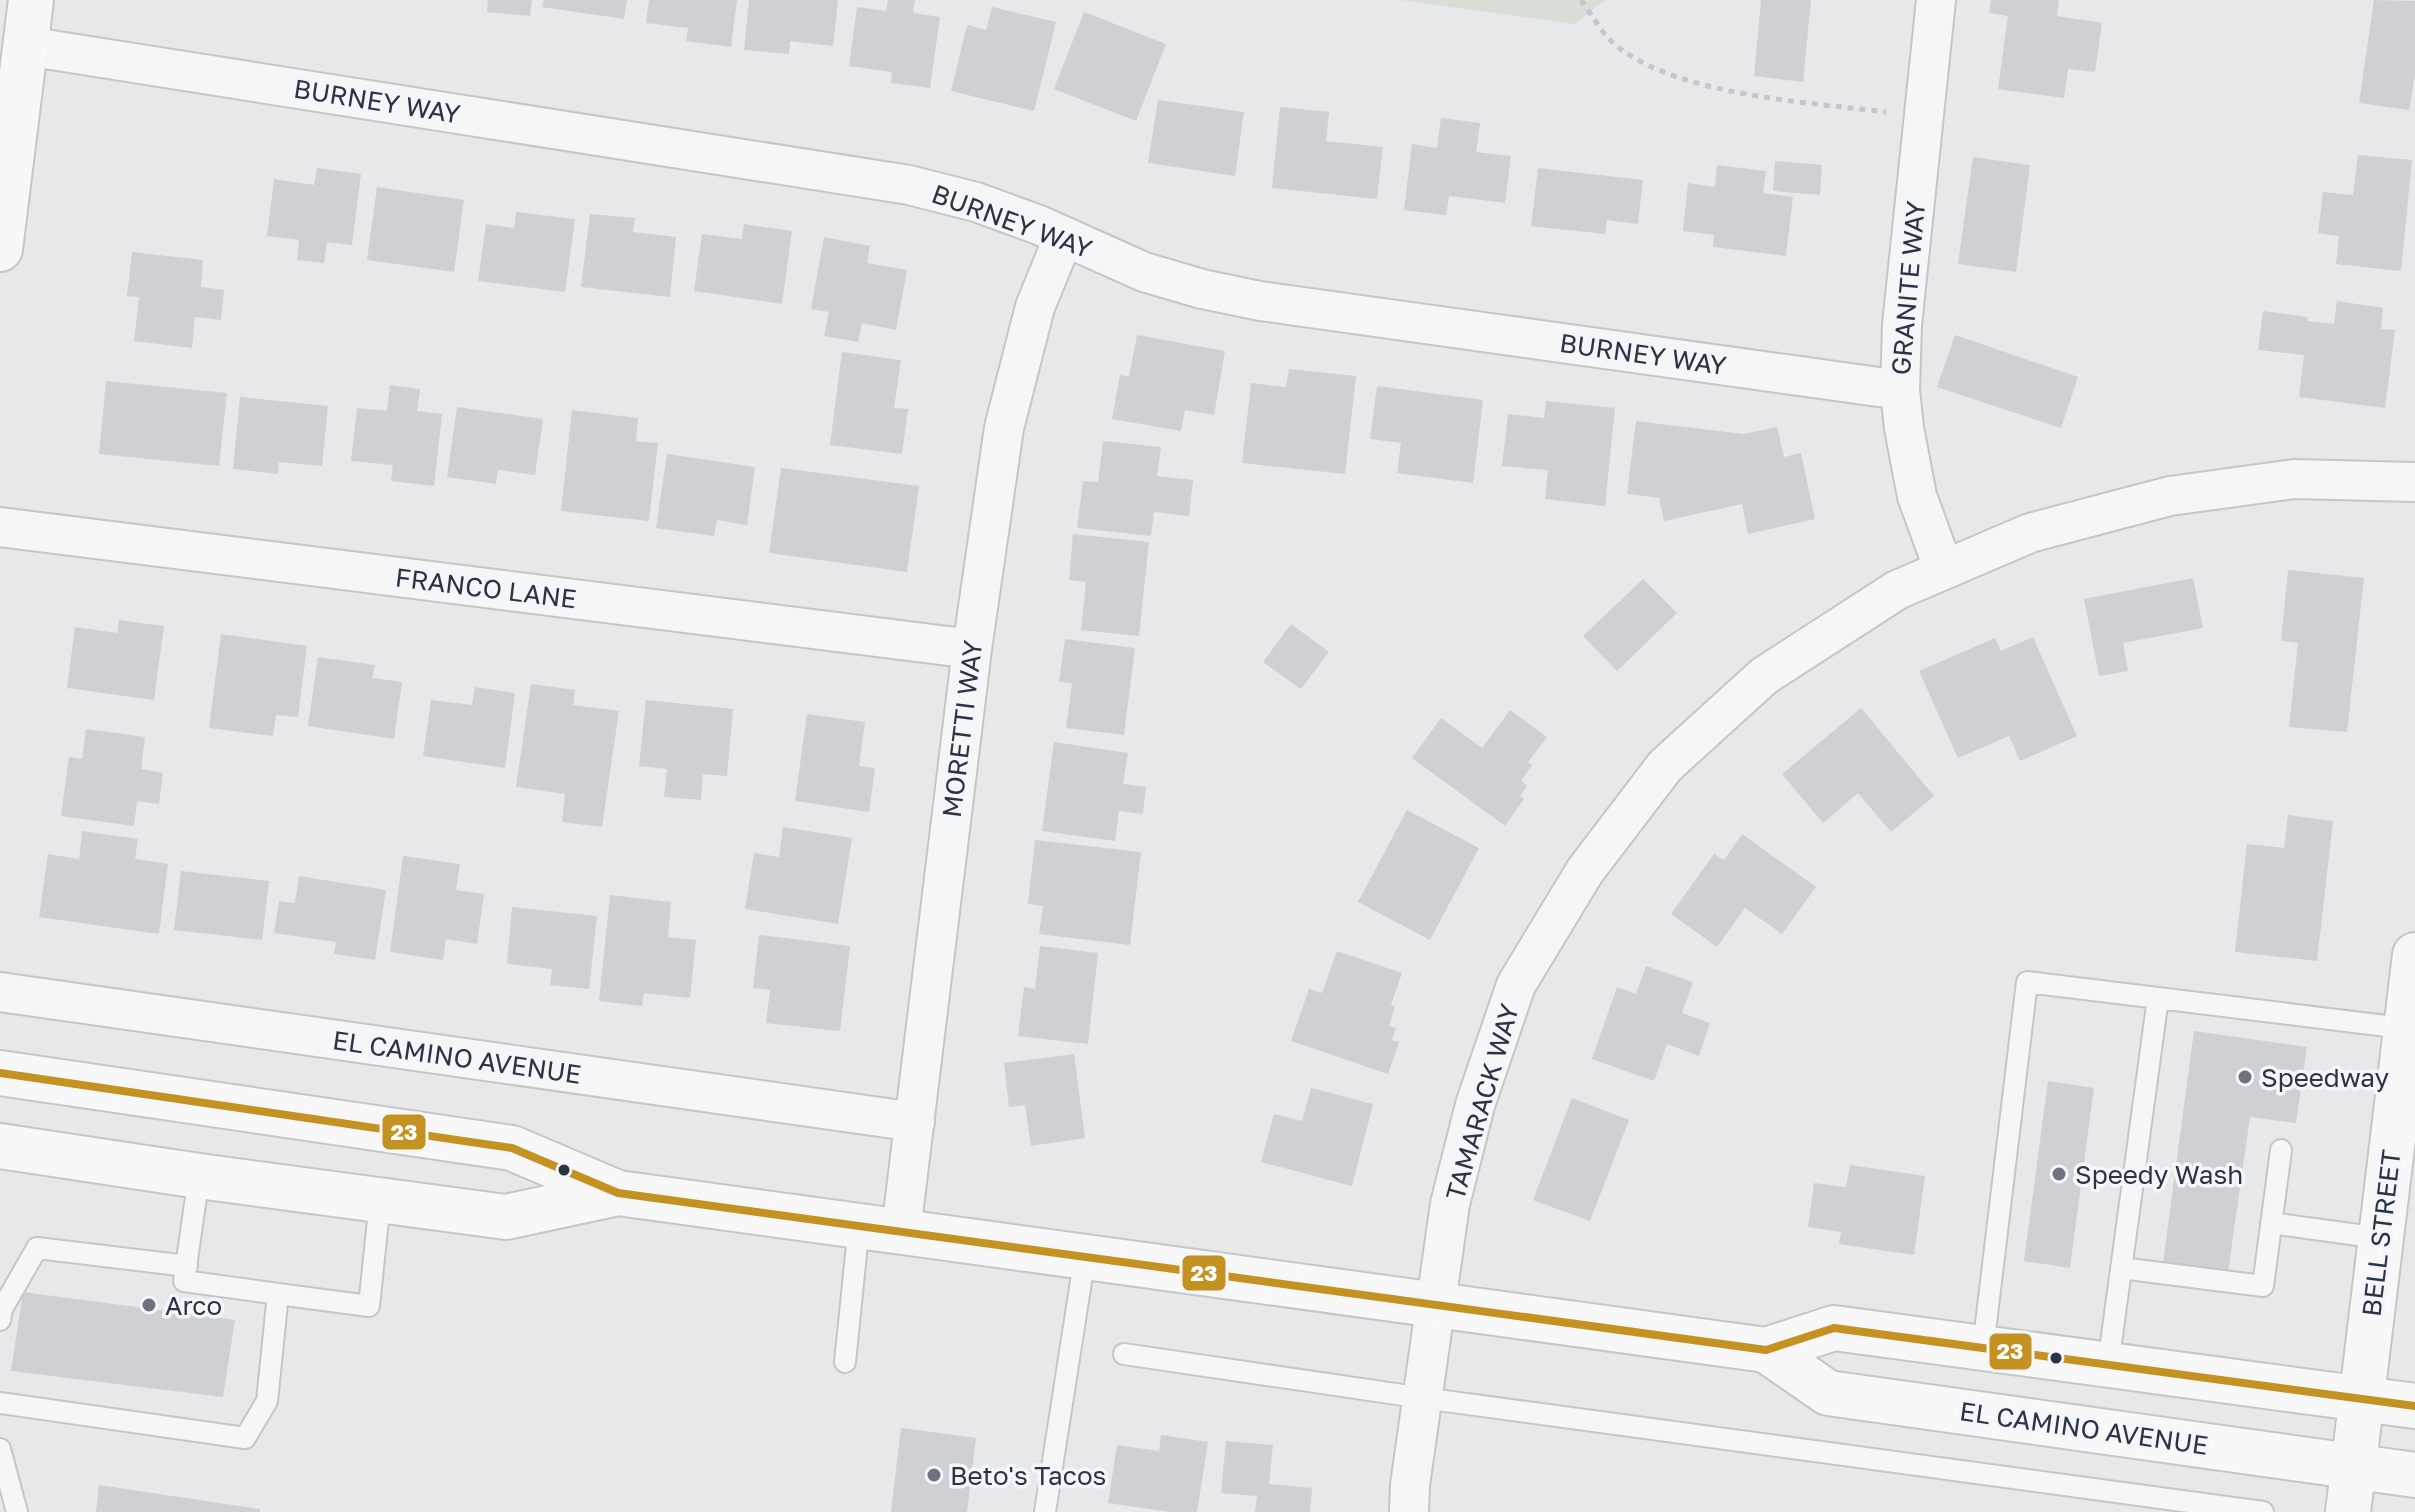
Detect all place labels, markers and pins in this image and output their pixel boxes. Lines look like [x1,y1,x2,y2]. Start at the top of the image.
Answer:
place label: Speedway [2261,1062,2389,1093]
marker: Speedway [2236,1068,2254,1086]
place label: Speedy Wash [2075,1159,2243,1190]
unlabelled marker [556,1162,572,1178]
marker: Speedy Wash [2050,1165,2068,1183]
place label: Arco [165,1290,222,1321]
marker: Arco [140,1296,158,1314]
unlabelled marker [2048,1350,2064,1366]
place label: Beto's Tacos [950,1460,1106,1491]
marker: Beto's Tacos [925,1466,943,1484]

